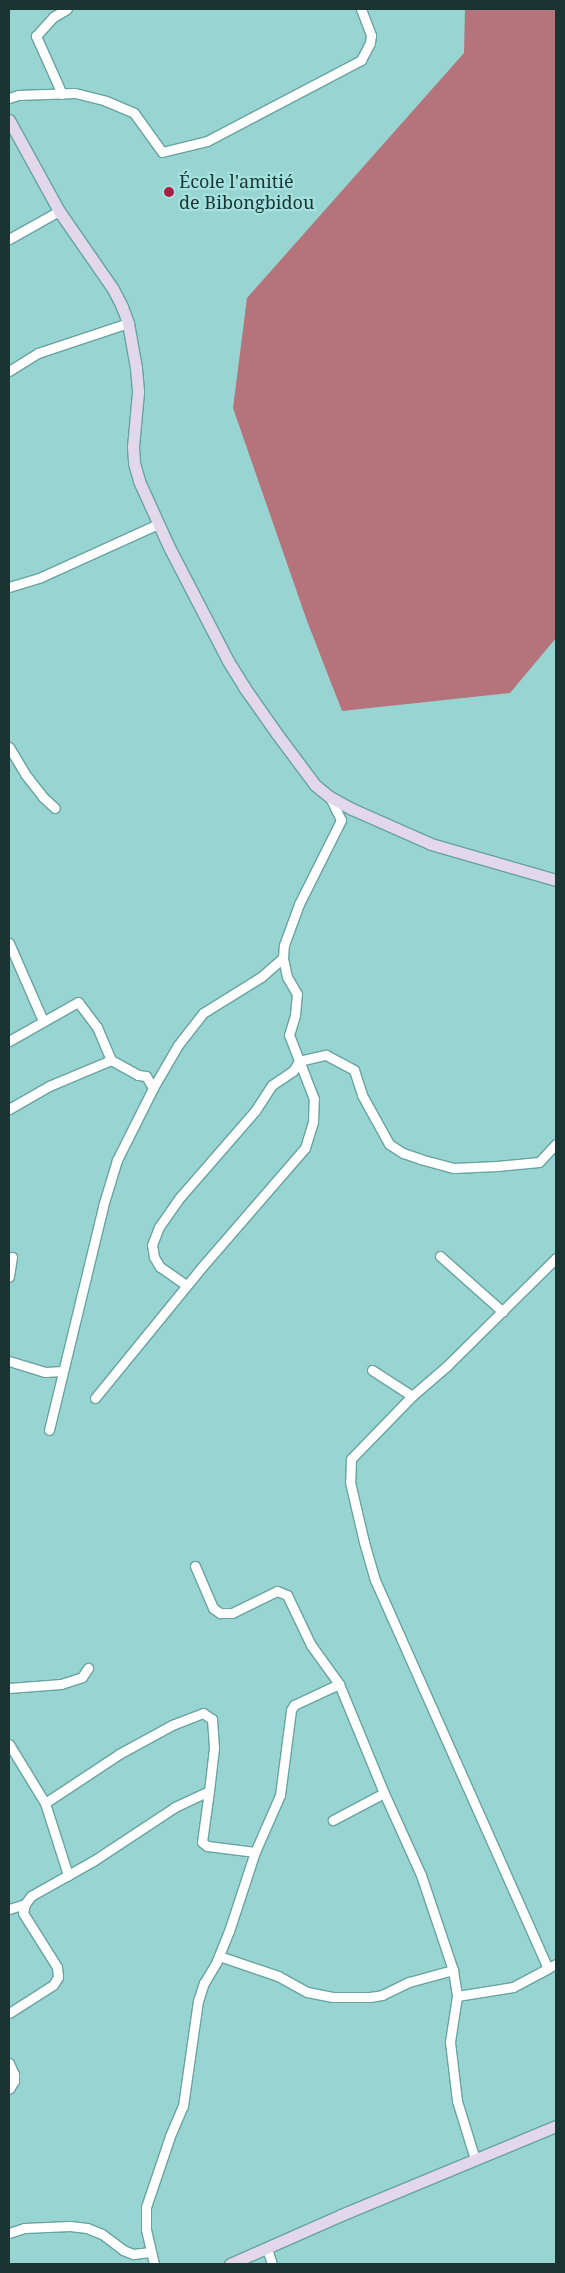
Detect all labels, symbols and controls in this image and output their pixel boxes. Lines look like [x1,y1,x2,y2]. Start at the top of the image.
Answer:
place label: École l'amitié de Bibongbidou [179,171,314,213]
marker: École l'amitié de Bibongbidou [163,186,175,198]

